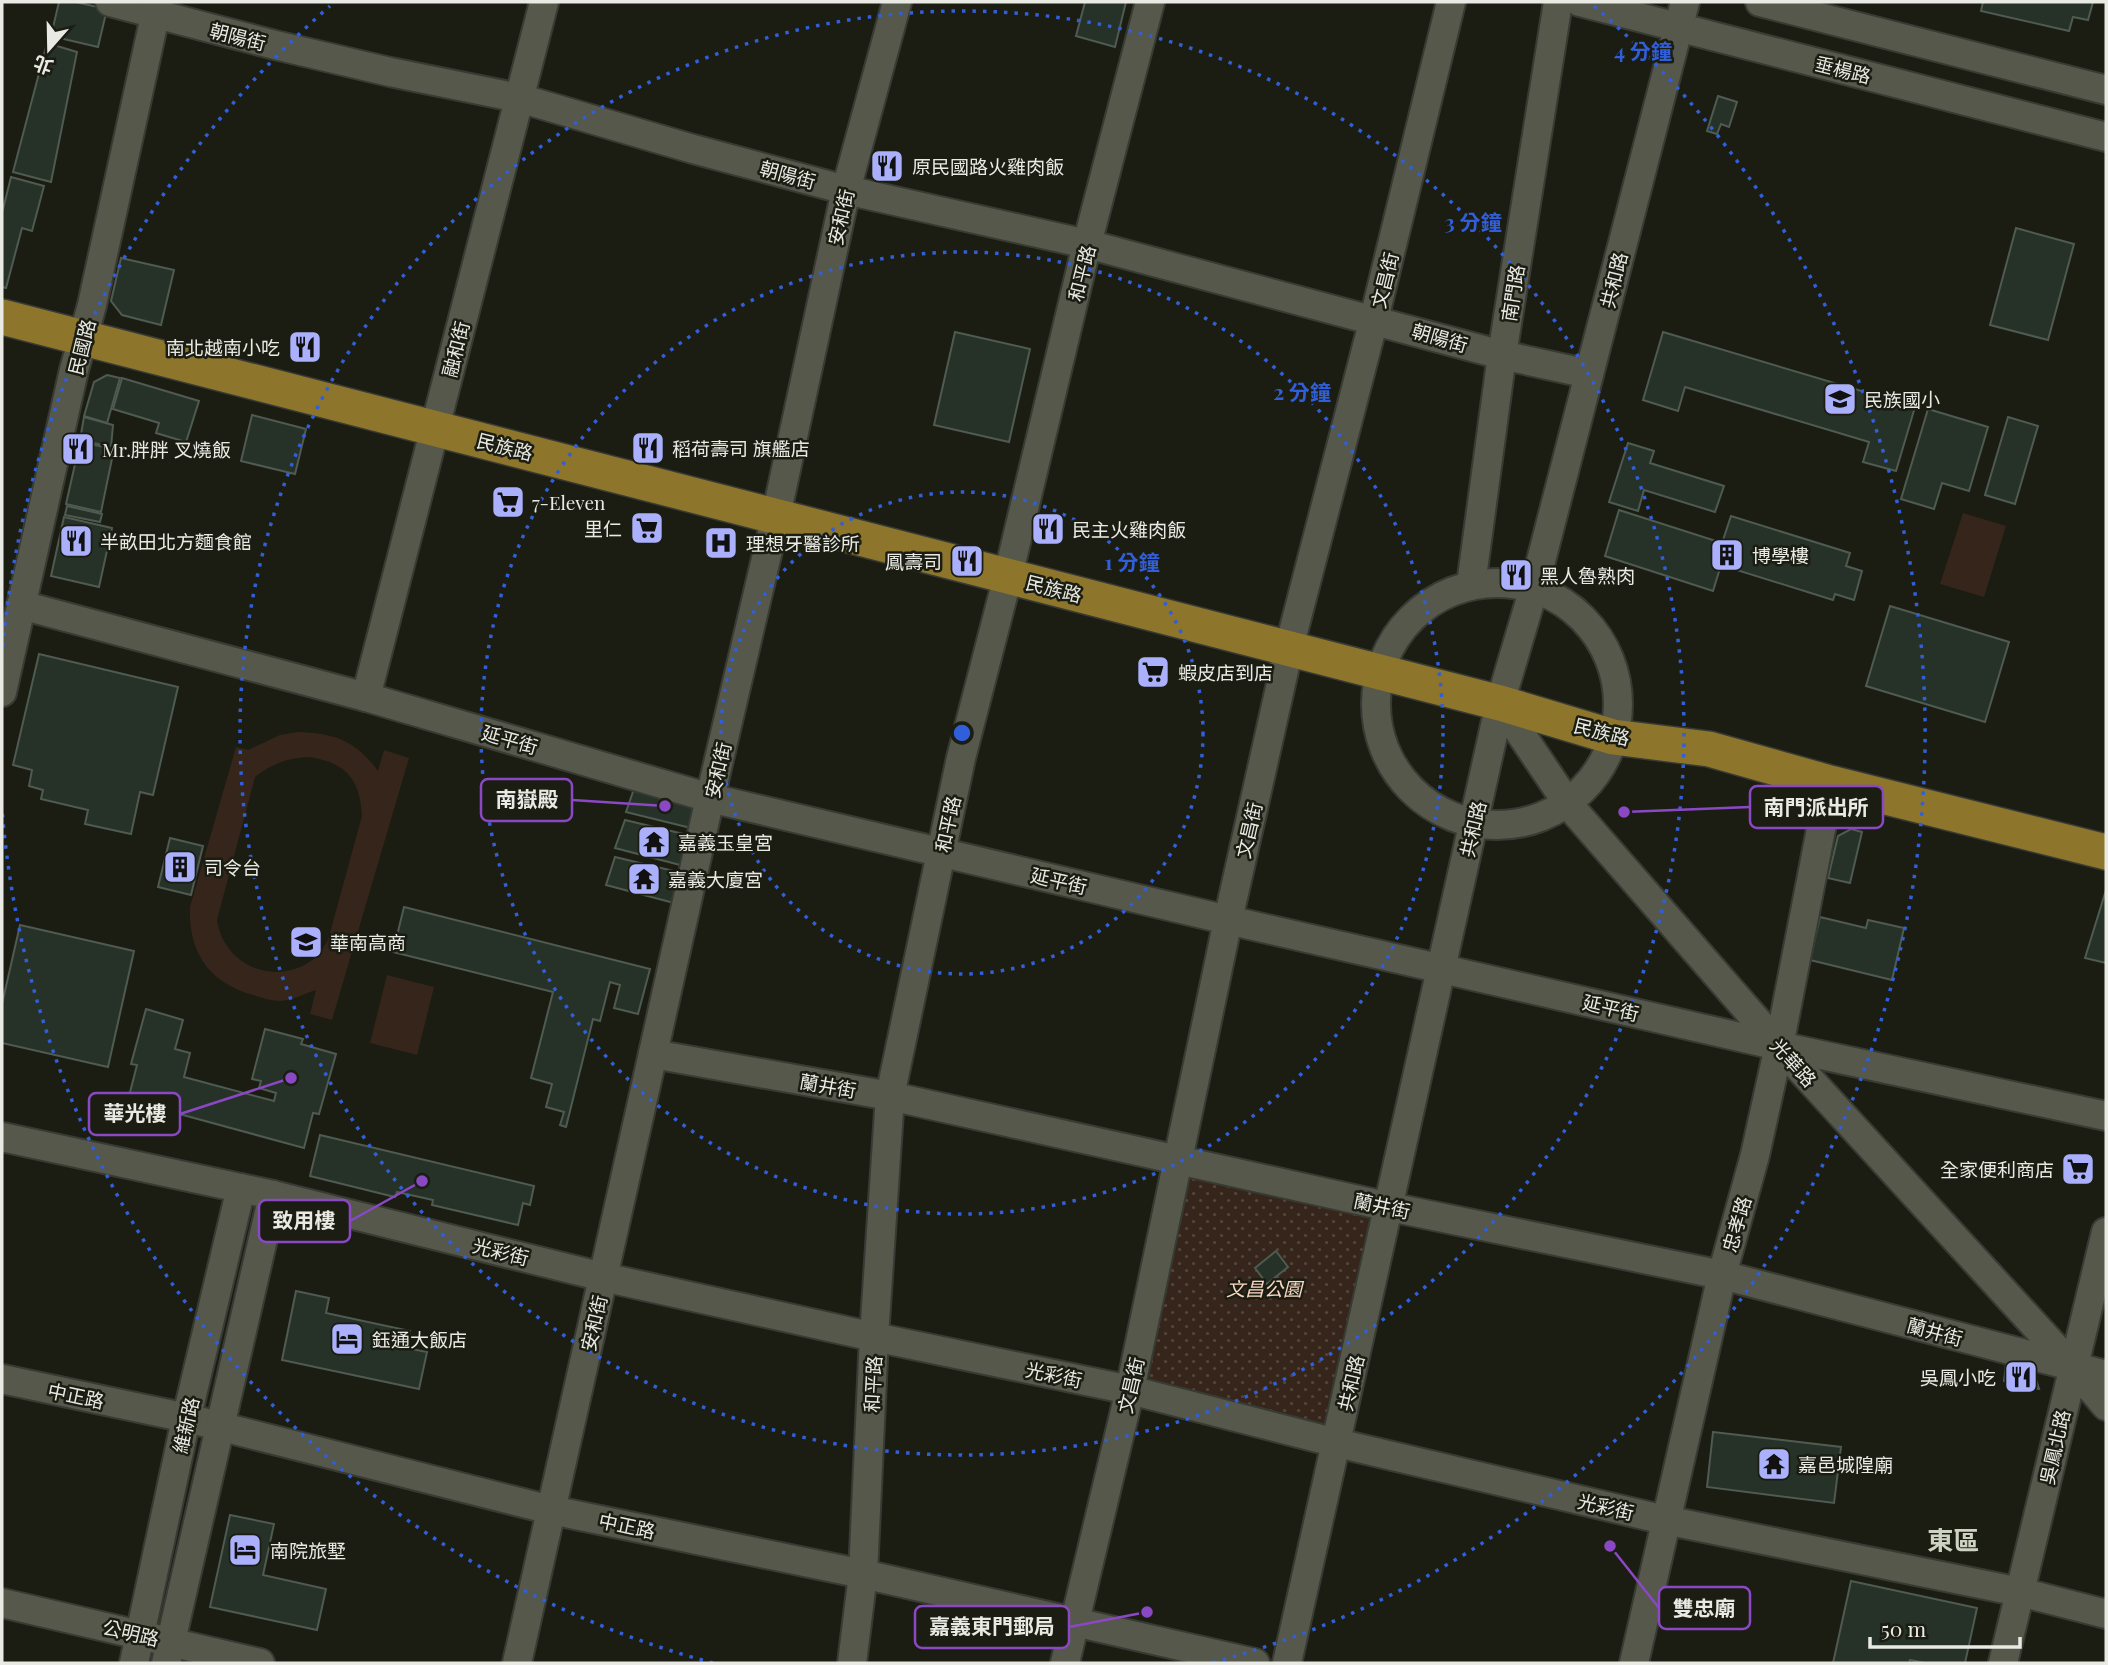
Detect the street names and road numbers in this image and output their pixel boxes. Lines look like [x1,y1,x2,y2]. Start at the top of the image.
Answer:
street label: 朝陽街 [207,16,269,56]
street label: 垂楊路 [1812,49,1874,89]
street label: 朝陽街 [757,154,819,194]
street label: 安和街 [821,186,859,248]
street label: 和平路 [1061,242,1101,304]
street label: 文昌街 [1364,249,1404,311]
street label: 共和路 [1593,249,1633,311]
street label: 南門路 [1495,263,1529,323]
street label: 民國路 [61,316,101,378]
street label: 朝陽街 [1409,317,1471,357]
street label: 融和街 [435,318,475,380]
street label: 民族路 [474,426,536,466]
street label: 民族路 [1023,568,1085,608]
street label: 民族路 [1571,711,1633,751]
street label: 延平街 [479,719,541,759]
street label: 安和街 [698,739,736,801]
street label: 和平路 [928,793,966,855]
street label: 共和路 [1453,798,1491,860]
street label: 文昌街 [1229,799,1267,861]
street label: 延平街 [1028,861,1090,899]
street label: 延平街 [1580,988,1642,1026]
street label: 光華路 [1765,1032,1823,1092]
street label: 蘭井街 [798,1067,858,1103]
street label: 蘭井街 [1351,1186,1413,1224]
street label: 忠孝路 [1716,1193,1756,1255]
street label: 光彩街 [470,1231,532,1271]
street label: 安和街 [574,1292,612,1354]
street label: 蘭井街 [1904,1311,1966,1351]
street label: 共和路 [1331,1352,1369,1414]
street label: 文昌街 [1111,1354,1149,1416]
street label: 和平路 [858,1355,886,1413]
street label: 光彩街 [1023,1355,1085,1393]
street label: 中正路 [45,1376,107,1414]
street label: 維新路 [166,1394,204,1456]
street label: 吳鳳北路 [2033,1407,2075,1487]
street label: 光彩街 [1575,1487,1637,1525]
street label: 中正路 [596,1506,658,1544]
street label: 公明路 [100,1613,162,1651]

